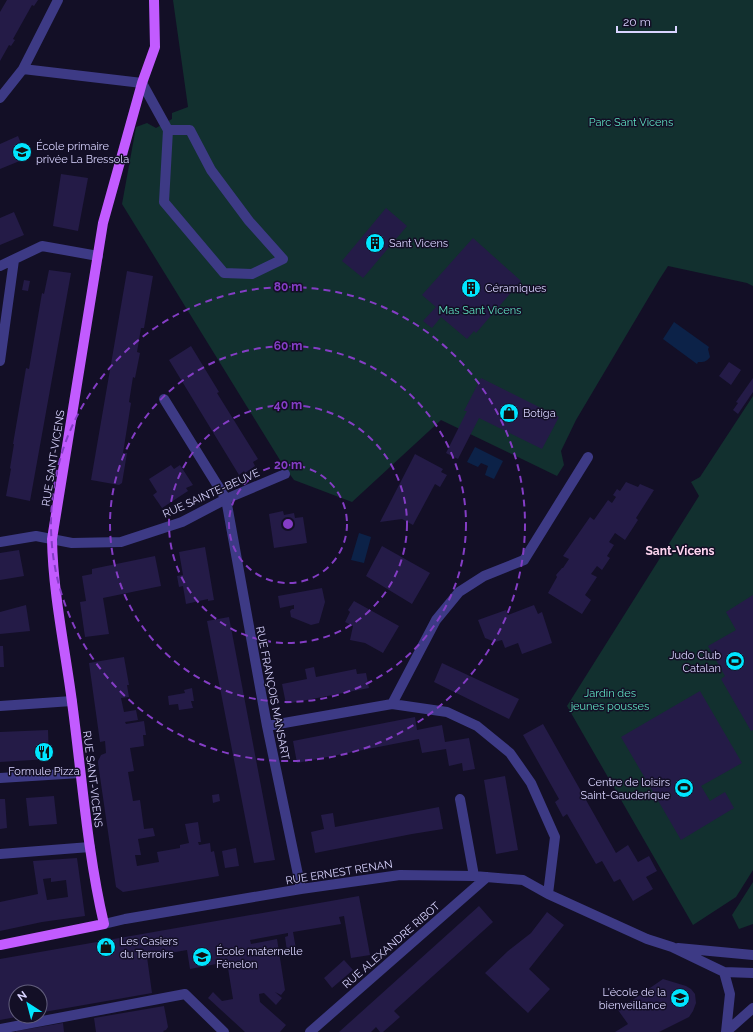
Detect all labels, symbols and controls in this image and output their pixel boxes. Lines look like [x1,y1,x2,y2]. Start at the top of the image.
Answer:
scale bar [617,8,676,34]
text: 20 m [623,15,651,29]
park label: Parc Sant Vicens [589,116,673,129]
place label: École primaire privée La Bressola [36,139,129,166]
school or university icon: École primaire privée La Bressola [11,141,33,163]
building icon: Sant Vicens [364,232,386,254]
place label: Sant Vicens [389,237,448,250]
building icon: Céramiques [460,277,482,299]
text: 80 m [274,280,302,294]
place label: Céramiques [485,282,546,295]
park label: Mas Sant Vicens [439,304,521,317]
text: 60 m [274,339,302,353]
text: 40 m [274,398,302,412]
shop icon: Botiga [498,402,520,424]
place label: Botiga [523,407,556,420]
street label: RUE SANT-VICENS [39,409,68,507]
text: 20 m [274,458,302,472]
street label: RUE SAINTE-BEUVE [161,466,262,521]
centre of rings [281,517,295,531]
district label: Sant-Vicens [646,544,715,558]
street label: RUE FRANÇOIS MANSART [253,625,292,761]
place label: Judo Club Catalan [669,649,721,675]
sports icon: Judo Club Catalan [724,650,746,672]
park label: Jardin des jeunes pousses [569,687,649,713]
street label: RUE SANT-VICENS [80,730,105,828]
restaurant icon: Formule Pizza [33,741,55,763]
place label: Formule Pizza [8,765,80,778]
place label: Centre de loisirs Saint-Gauderique [581,776,671,802]
sports icon: Centre de loisirs Saint-Gauderique [673,777,695,799]
street label: RUE ERNEST RENAN [285,858,394,887]
street label: RUE ALEXANDRE RIBOT [340,899,443,991]
place label: Les Casiers du Terroirs [120,935,178,961]
shop icon: Les Casiers du Terroirs [95,936,117,958]
place label: École maternelle Fénelon [216,944,303,971]
school or university icon: École maternelle Fénelon [191,946,213,968]
north arrow [8,984,48,1024]
place label: L'école de la bienveillance [599,986,667,1012]
school or university icon: L'école de la bienveillance [669,987,691,1009]
text: N [15,989,30,1004]

